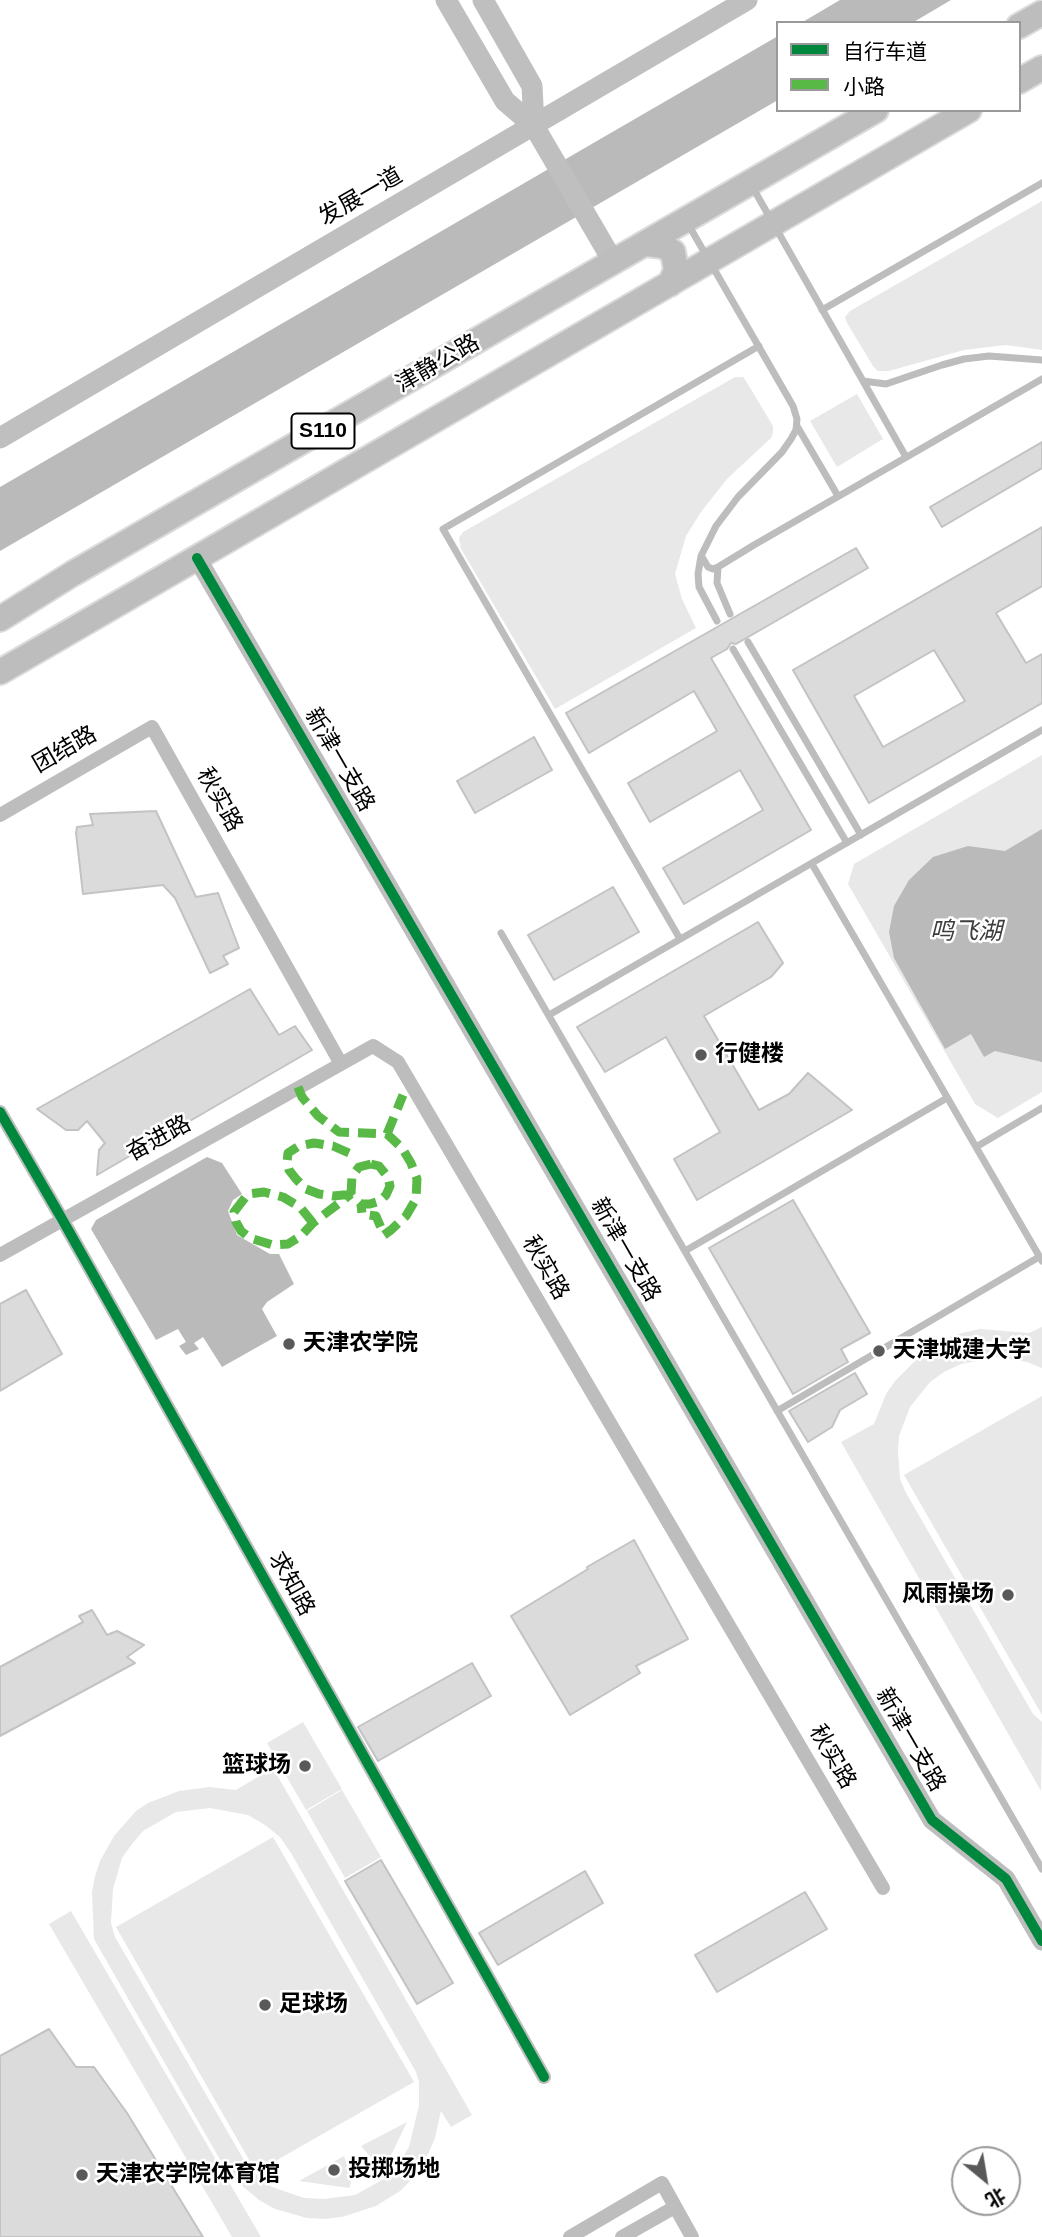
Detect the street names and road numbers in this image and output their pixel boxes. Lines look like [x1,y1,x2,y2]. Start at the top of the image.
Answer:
street label: 发展一道 [314,162,408,232]
street label: 津静公路 [391,329,485,399]
road number: S110 [292,414,354,448]
street label: 新津一支路 [298,703,380,817]
street label: 团结路 [28,721,102,779]
street label: 秋实路 [190,763,248,837]
street label: 奋进路 [122,1110,196,1168]
street label: 新津一支路 [584,1193,666,1307]
street label: 秋实路 [516,1231,574,1305]
street label: 求知路 [262,1547,320,1621]
street label: 新津一支路 [869,1683,951,1797]
street label: 秋实路 [803,1720,861,1794]

